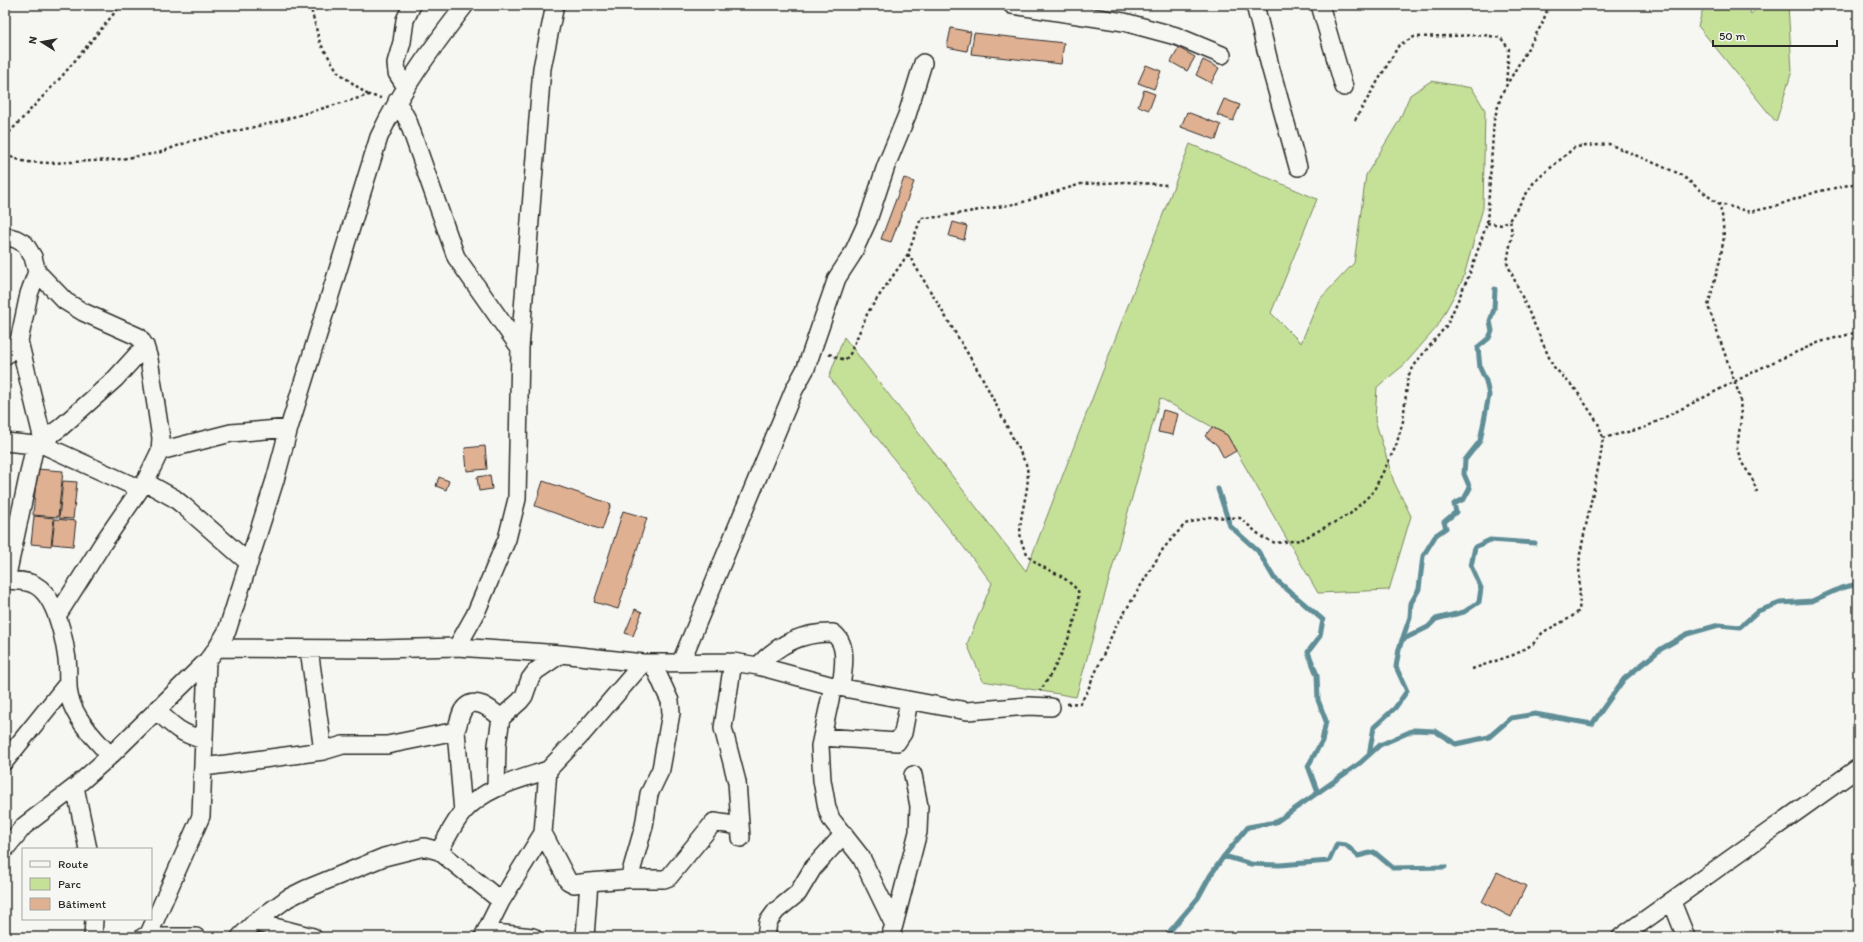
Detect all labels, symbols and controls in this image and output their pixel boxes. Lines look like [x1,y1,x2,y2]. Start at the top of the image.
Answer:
north arrow [22,22,62,62]
scale bar [1713,22,1837,48]
text: 50 m [1719,29,1745,43]
text: N [26,35,40,45]
legend [22,848,152,920]
text: Route [58,857,88,871]
text: Parc [58,877,81,891]
text: Bâtiment [58,897,107,911]

